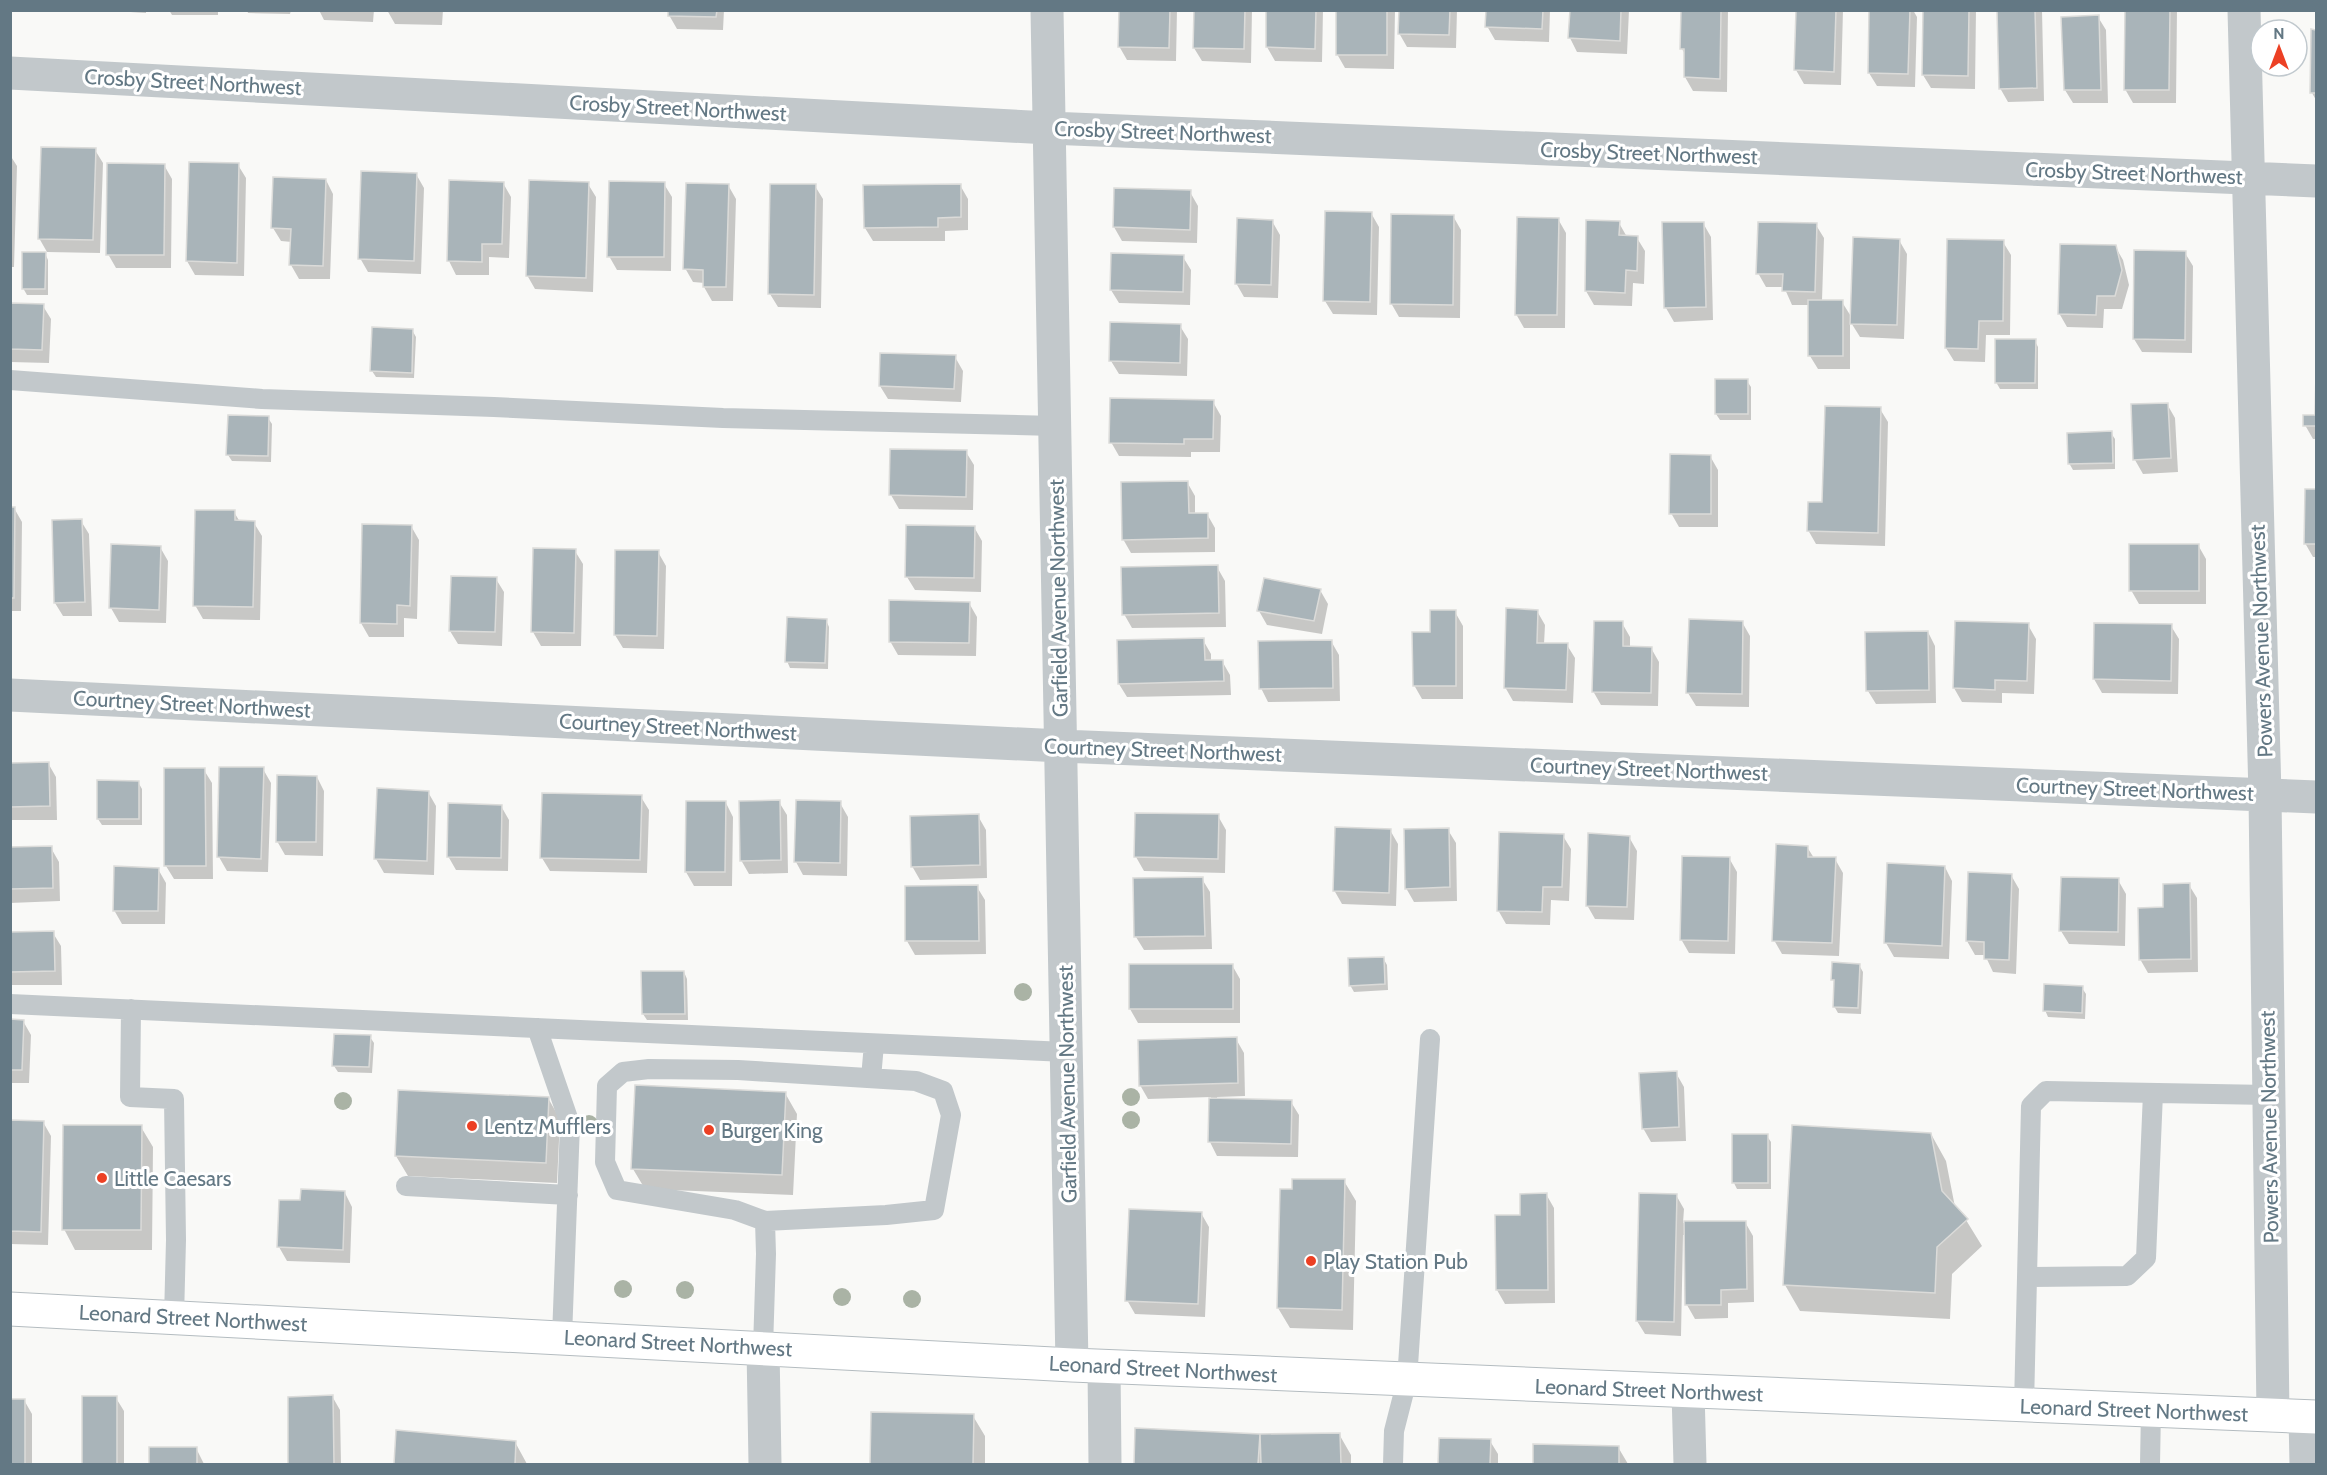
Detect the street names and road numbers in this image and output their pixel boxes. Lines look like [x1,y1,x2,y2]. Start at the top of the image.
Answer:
street label: Crosby Street Northwest [84,64,302,100]
street label: Crosby Street Northwest [569,90,787,126]
street label: Crosby Street Northwest [1054,116,1272,148]
street label: Crosby Street Northwest [1540,137,1758,169]
street label: Crosby Street Northwest [2025,157,2243,189]
street label: Garfield Avenue Northwest [1043,479,1073,717]
street label: Powers Avenue Northwest [2244,524,2278,758]
street label: Courtney Street Northwest [73,685,311,723]
street label: Courtney Street Northwest [559,708,797,746]
street label: Courtney Street Northwest [1044,733,1282,767]
street label: Courtney Street Northwest [1530,752,1768,786]
street label: Courtney Street Northwest [2016,772,2254,806]
street label: Garfield Avenue Northwest [1052,965,1082,1203]
street label: Powers Avenue Northwest [2254,1010,2284,1244]
street label: Leonard Street Northwest [78,1300,308,1336]
street label: Leonard Street Northwest [563,1325,793,1361]
street label: Leonard Street Northwest [1048,1351,1278,1387]
street label: Leonard Street Northwest [1534,1374,1764,1406]
street label: Leonard Street Northwest [2019,1394,2249,1426]

